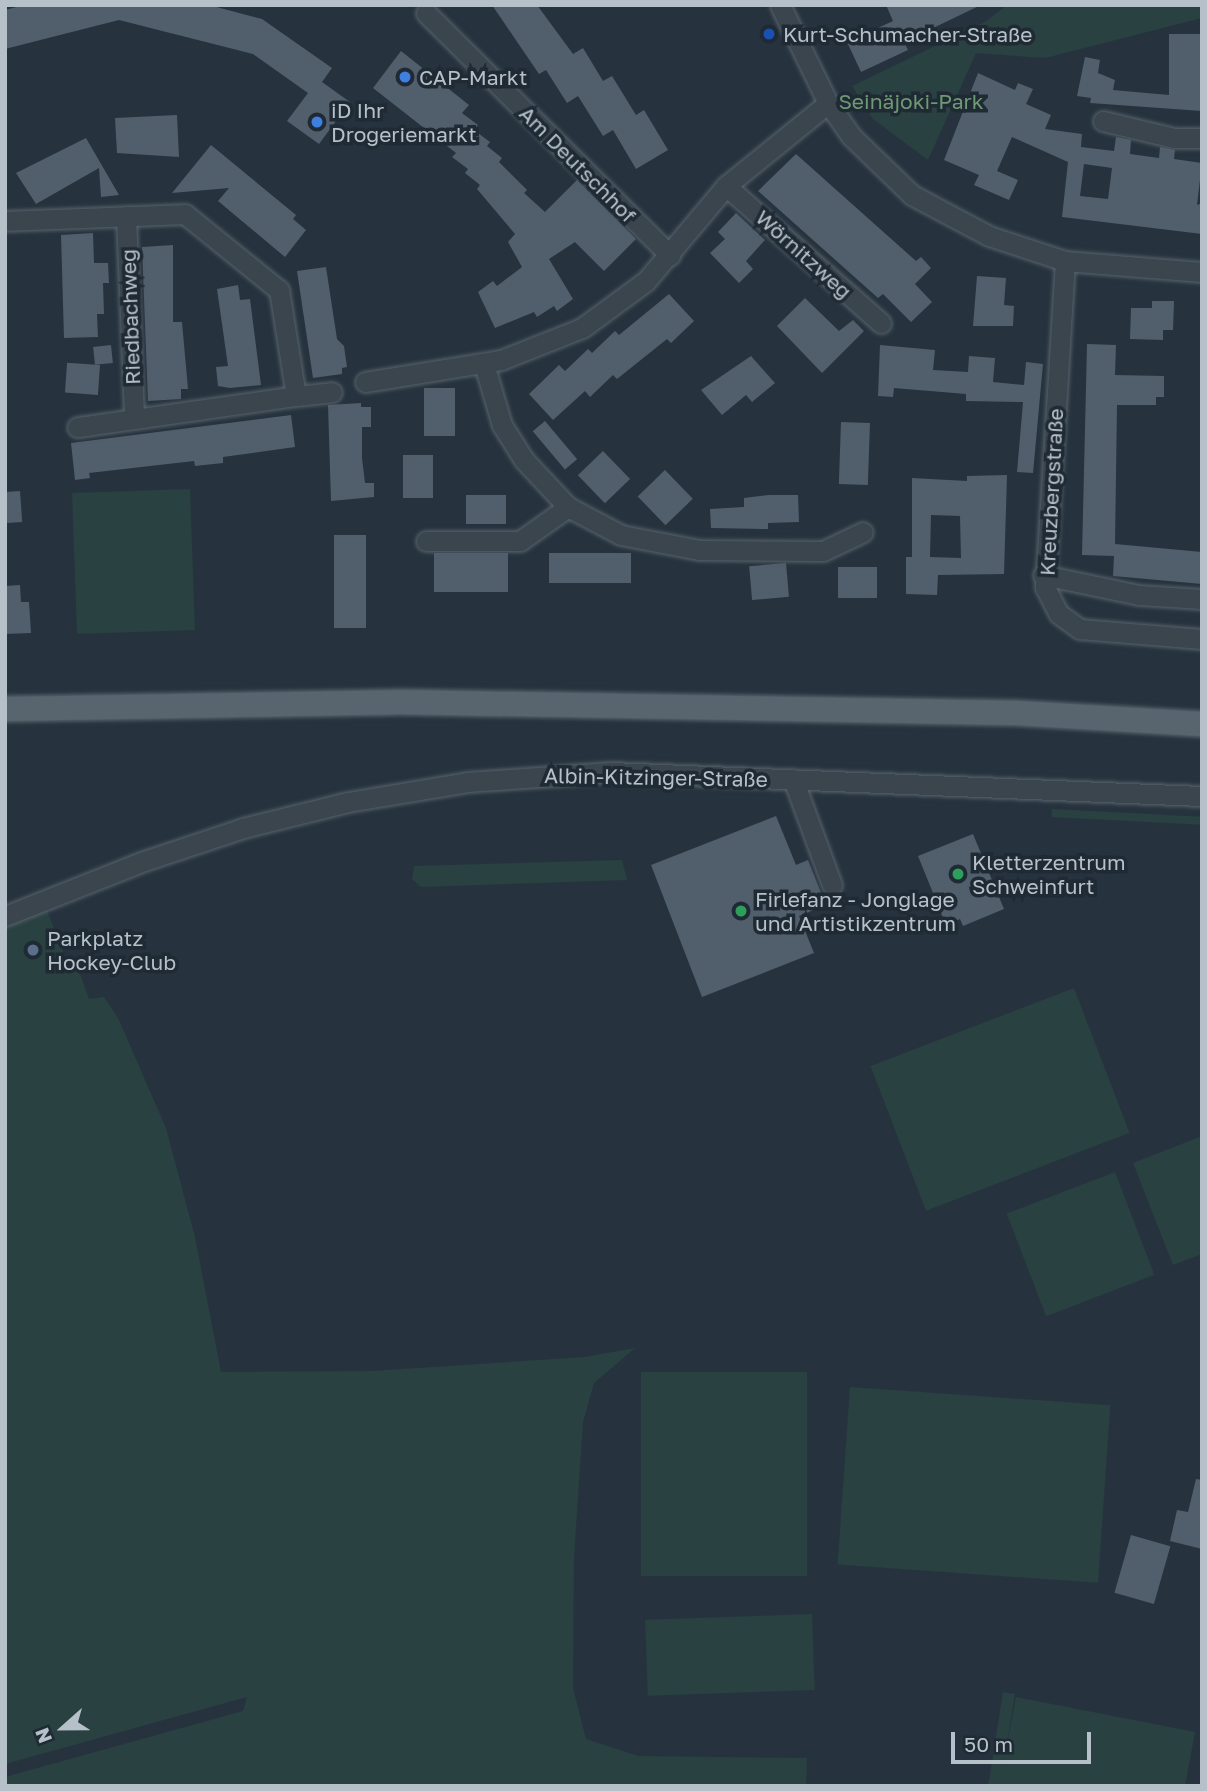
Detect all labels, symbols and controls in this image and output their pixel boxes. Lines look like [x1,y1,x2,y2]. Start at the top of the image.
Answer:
place label: Kurt-Schumacher-Straße [783,21,1032,47]
marker: Kurt-Schumacher-Straße [761,26,777,42]
place label: CAP-Markt [419,64,527,90]
marker: CAP-Markt [397,69,413,85]
park label: Seinäjoki-Park [838,88,984,114]
place label: iD Ihr Drogeriemarkt [331,97,477,147]
street label: Am Deutschhof [515,101,641,227]
marker: iD Ihr Drogeriemarkt [309,114,325,130]
street label: Wörnitzweg [751,204,857,304]
street label: Riedbachweg [115,249,145,385]
street label: Kreuzbergstraße [1034,408,1068,576]
street label: Albin-Kitzinger-Straße [544,762,768,792]
place label: Kletterzentrum Schweinfurt [972,849,1126,899]
marker: Kletterzentrum Schweinfurt [950,866,966,882]
place label: Firlefanz - Jonglage und Artistikzentrum [755,886,956,936]
marker: Firlefanz - Jonglage und Artistikzentrum [733,903,749,919]
place label: Parkplatz Hockey-Club [47,925,176,975]
marker: Parkplatz Hockey-Club [25,942,41,958]
north arrow [28,1693,98,1763]
scale bar [955,1718,1095,1762]
text: N [30,1725,56,1747]
text: 50 m [964,1731,1013,1757]

